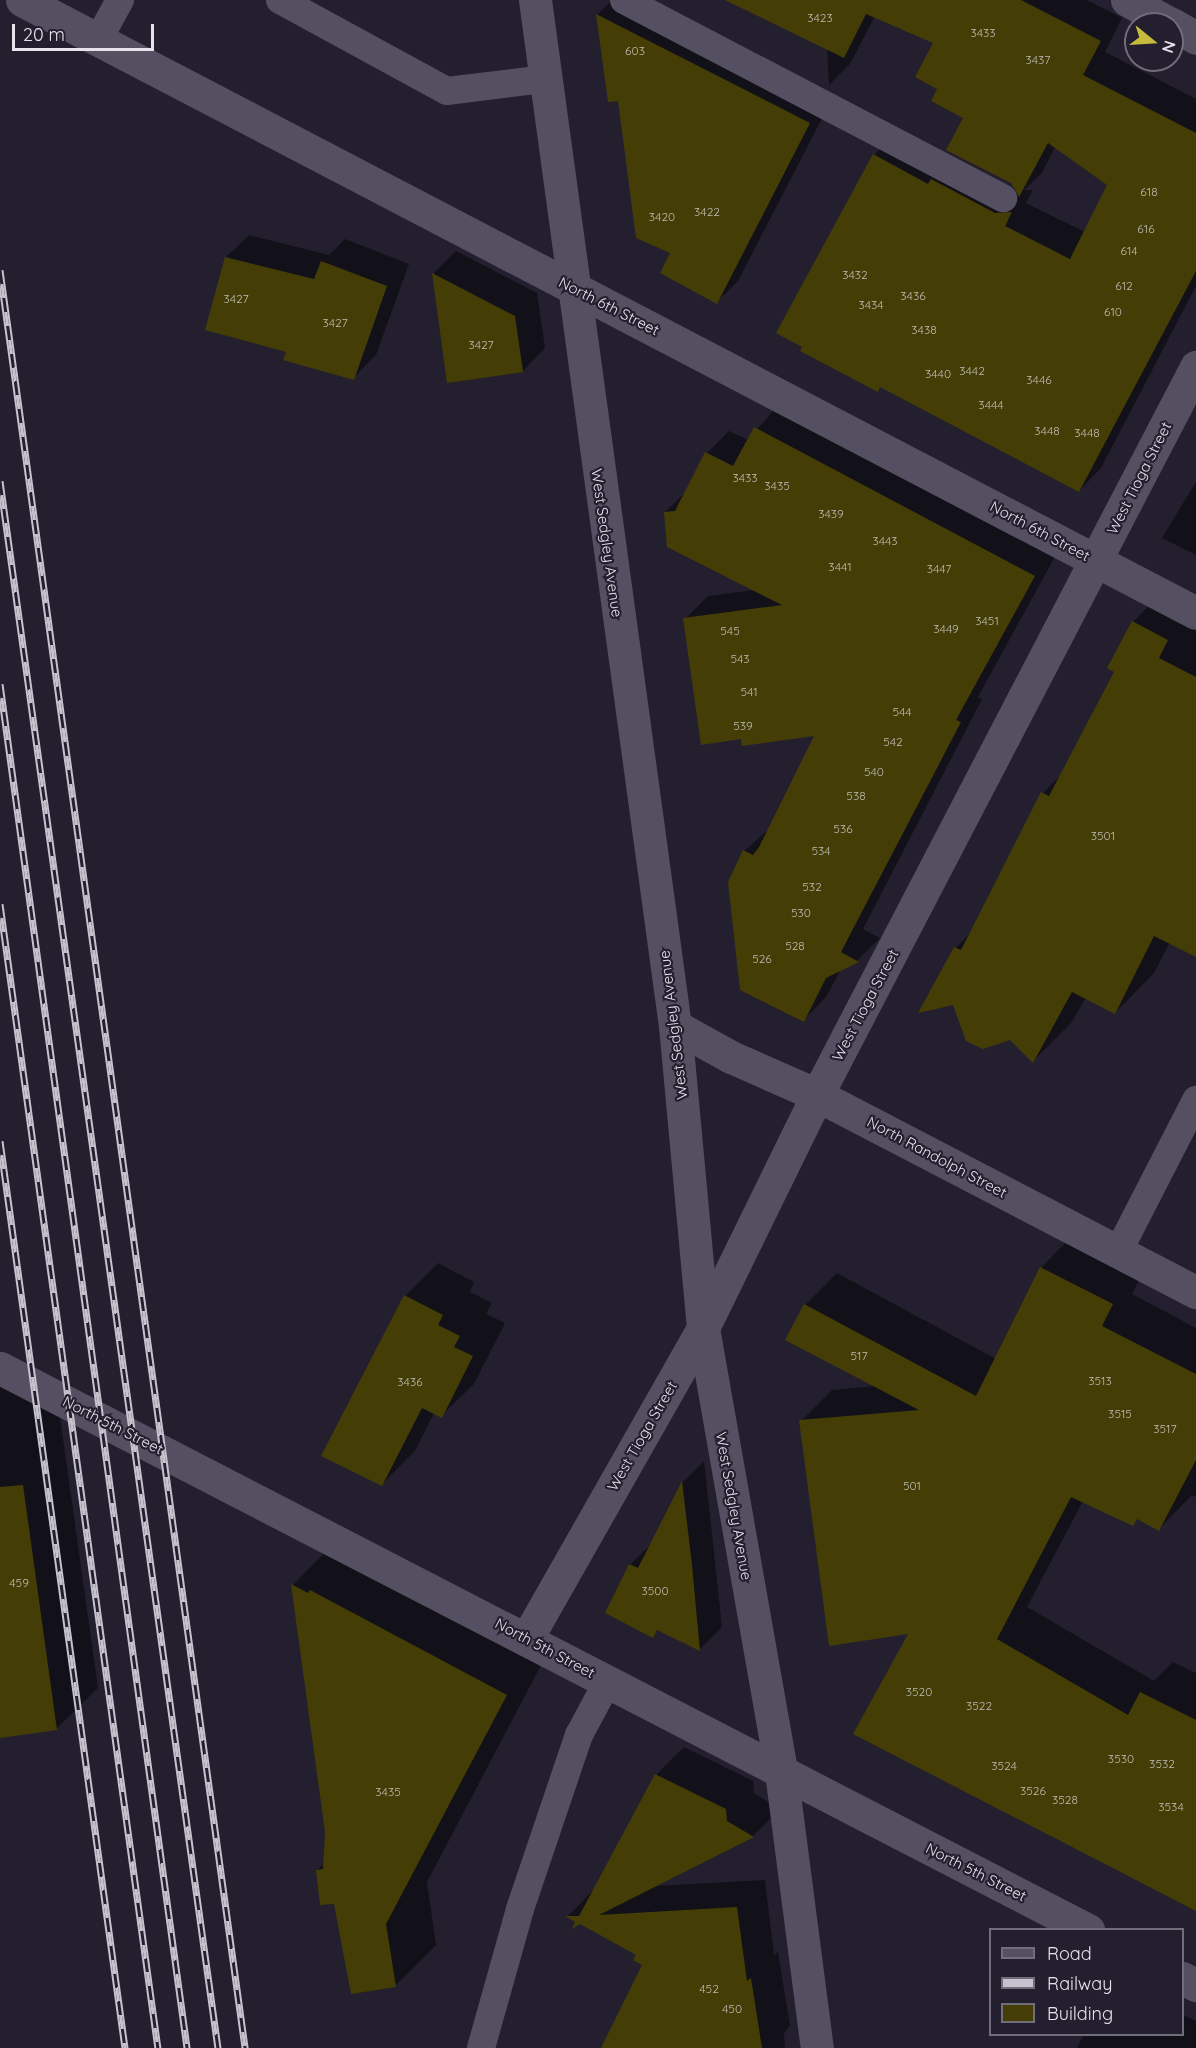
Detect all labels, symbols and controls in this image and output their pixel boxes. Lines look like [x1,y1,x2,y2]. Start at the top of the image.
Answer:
house number: 3423 [807,11,833,25]
scale bar [15,12,158,50]
north arrow [1124,12,1184,72]
text: 20 m [23,23,65,46]
house number: 3433 [970,26,996,40]
text: N [1158,38,1181,56]
house number: 603 [625,44,645,58]
house number: 3437 [1025,53,1051,67]
house number: 618 [1140,185,1158,199]
house number: 3422 [694,205,720,219]
house number: 3420 [649,210,675,224]
house number: 616 [1137,222,1155,236]
house number: 614 [1121,244,1137,258]
house number: 3432 [842,268,868,282]
street label: North 6th Street [556,273,662,339]
house number: 612 [1115,279,1133,293]
house number: 3436 [900,289,926,303]
house number: 3427 [223,292,249,306]
house number: 3434 [858,298,884,312]
house number: 610 [1104,305,1122,319]
house number: 3427 [322,316,348,330]
house number: 3438 [911,323,937,337]
house number: 3427 [468,338,494,352]
house number: 3442 [959,364,985,378]
house number: 3440 [925,367,951,381]
house number: 3446 [1026,373,1052,387]
house number: 3444 [978,398,1004,412]
street label: West Tioga Street [1103,419,1175,537]
house number: 3448 [1034,424,1060,438]
house number: 3448 [1074,426,1100,440]
street label: West Sedgley Avenue [588,468,626,618]
house number: 3433 [732,471,758,485]
house number: 3435 [764,479,790,493]
street label: North 6th Street [987,497,1093,565]
house number: 3439 [818,507,844,521]
house number: 3443 [872,534,898,548]
house number: 3441 [828,560,852,574]
house number: 3447 [927,562,951,576]
house number: 3451 [975,614,999,628]
house number: 3449 [933,622,959,636]
house number: 545 [720,624,740,638]
house number: 543 [730,652,750,666]
house number: 541 [740,685,758,699]
house number: 544 [892,705,912,719]
house number: 539 [733,719,753,733]
house number: 542 [883,735,903,749]
house number: 540 [864,765,884,779]
house number: 538 [846,789,866,803]
house number: 536 [833,822,853,836]
house number: 3501 [1091,829,1115,843]
house number: 534 [811,844,831,858]
house number: 532 [802,880,822,894]
house number: 530 [791,906,811,920]
house number: 528 [785,939,805,953]
street label: West Tioga Street [828,946,902,1064]
street label: West Sedgley Avenue [655,949,691,1101]
house number: 526 [752,952,772,966]
street label: North Randolph Street [864,1113,1010,1201]
house number: 517 [850,1349,868,1363]
house number: 3513 [1088,1374,1112,1388]
house number: 3436 [397,1375,423,1389]
street label: West Tioga Street [603,1378,681,1494]
street label: North 5th Street [60,1392,166,1458]
house number: 3515 [1108,1407,1132,1421]
house number: 3517 [1153,1422,1177,1436]
street label: West Sedgley Avenue [712,1431,756,1581]
house number: 501 [903,1479,921,1493]
house number: 459 [9,1576,29,1590]
house number: 3500 [641,1584,669,1598]
street label: North 5th Street [492,1614,598,1682]
house number: 3520 [906,1685,932,1699]
house number: 3522 [966,1699,992,1713]
house number: 3530 [1108,1752,1134,1766]
house number: 3532 [1149,1757,1175,1771]
house number: 3524 [991,1759,1017,1773]
house number: 3526 [1020,1784,1046,1798]
house number: 3435 [375,1785,401,1799]
house number: 3528 [1052,1793,1078,1807]
house number: 3534 [1158,1800,1184,1814]
street label: North 5th Street [923,1839,1029,1905]
legend [989,1928,1184,2036]
text: Road [1047,1942,1092,1965]
text: Railway [1047,1972,1113,1995]
house number: 452 [699,1982,719,1996]
house number: 450 [722,2002,742,2016]
text: Building [1047,2002,1113,2025]

